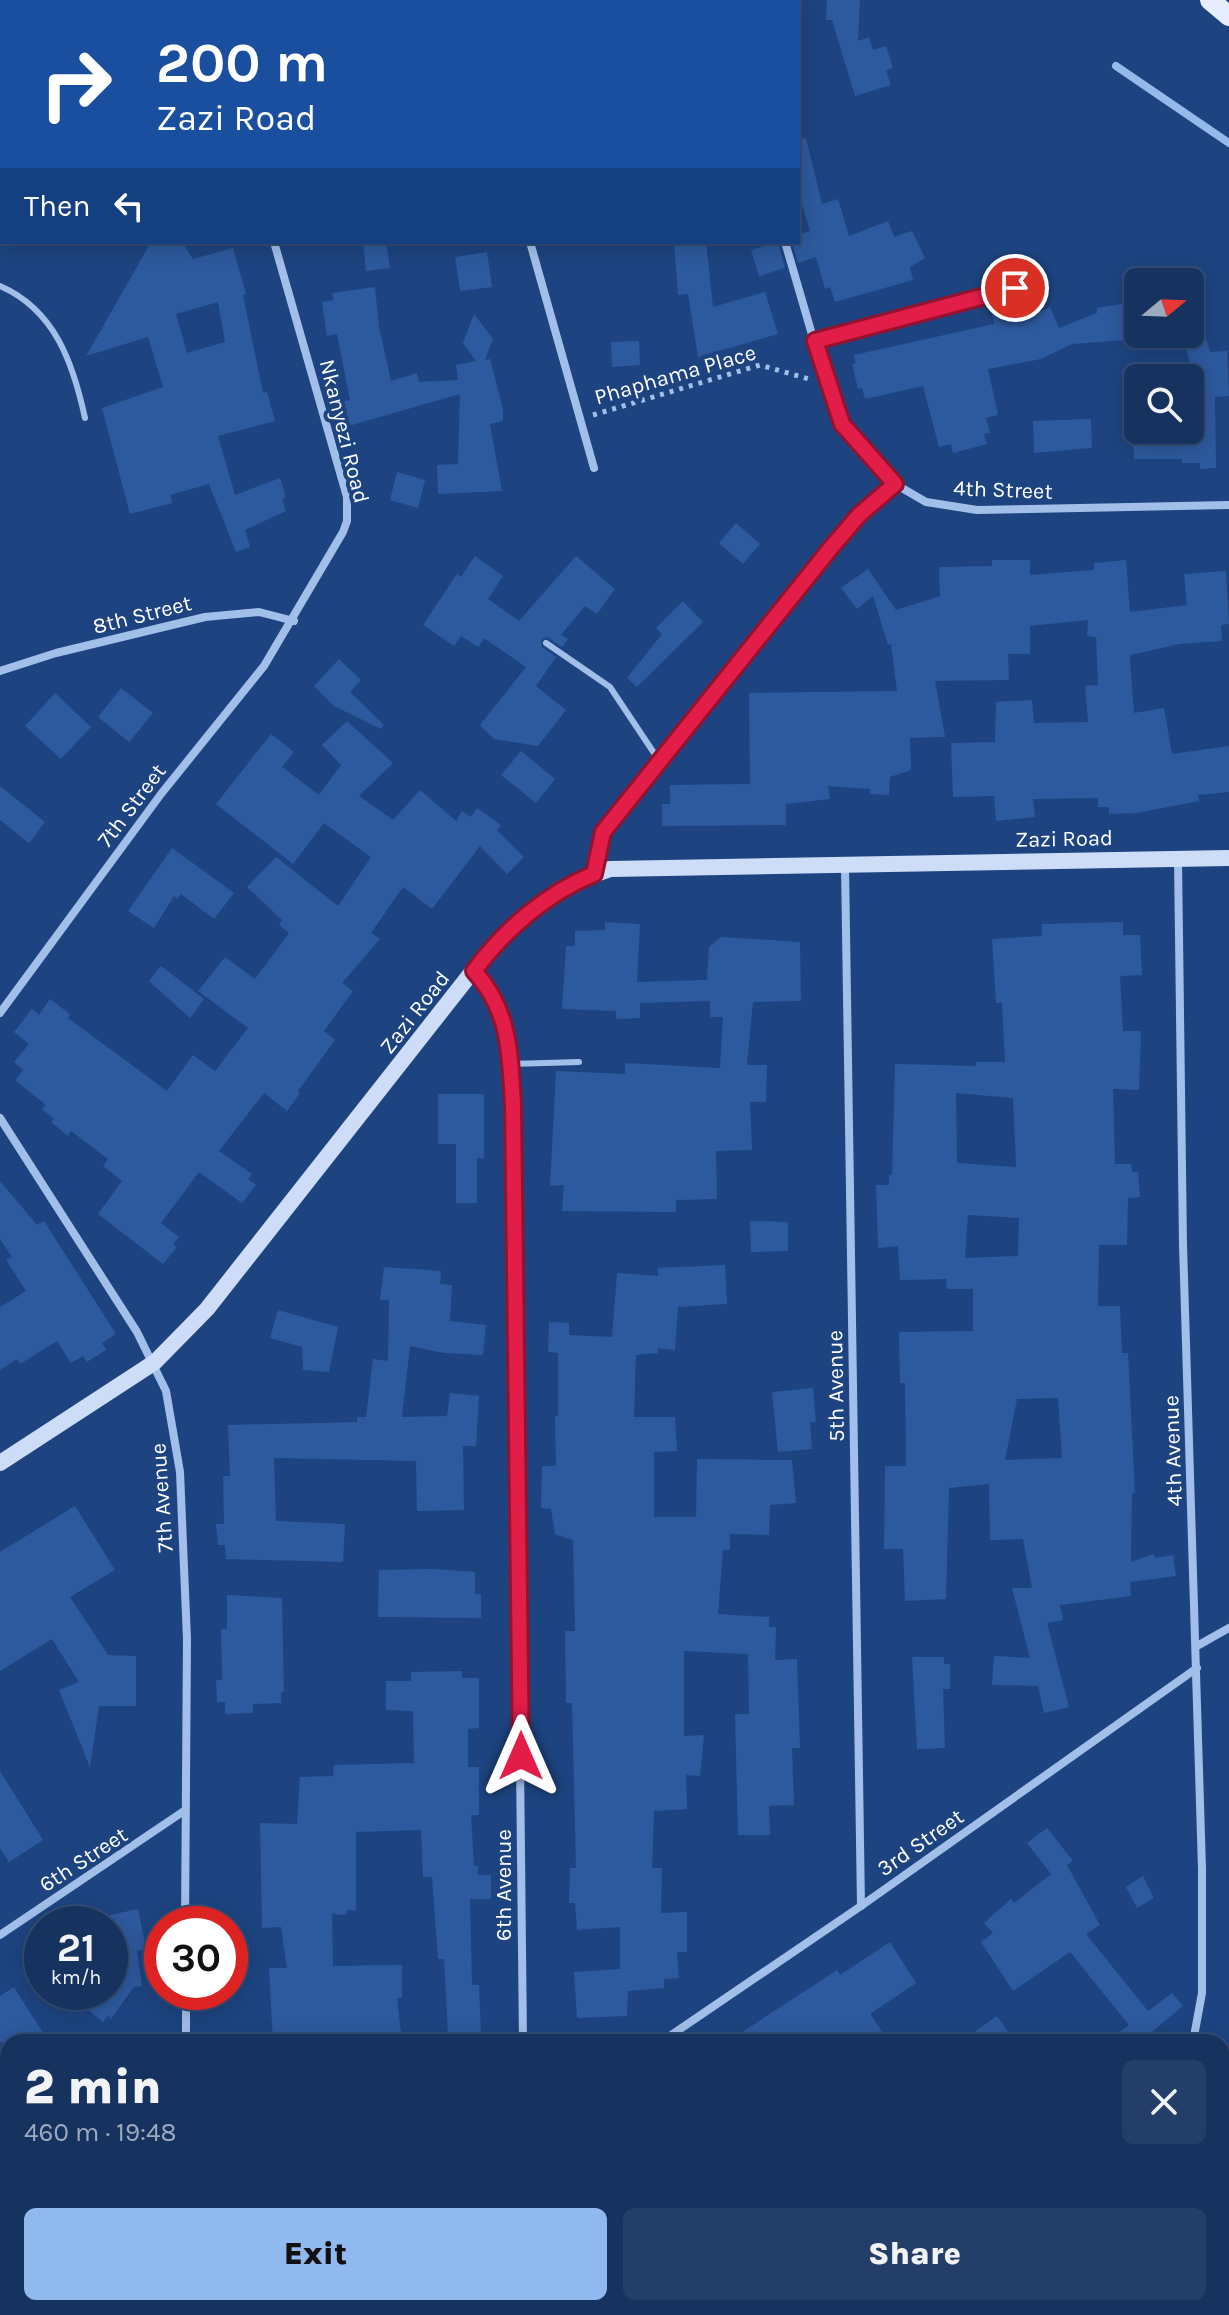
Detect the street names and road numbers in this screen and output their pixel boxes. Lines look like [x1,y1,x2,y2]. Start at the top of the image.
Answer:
street label: Phaphama Place [592,339,759,410]
street label: Nkanyezi Road [314,357,374,506]
street label: 4th Street [953,475,1053,505]
street label: 8th Street [90,590,194,640]
street label: 7th Street [92,759,172,852]
street label: Zazi Road [1015,825,1113,853]
street label: Zazi Road [374,966,455,1059]
street label: 5th Avenue [822,1330,850,1442]
street label: 4th Avenue [1158,1395,1188,1507]
street label: 7th Avenue [145,1442,179,1553]
street label: 3rd Street [872,1804,969,1882]
street label: 6th Street [35,1822,132,1898]
street label: 6th Avenue [491,1829,517,1941]

